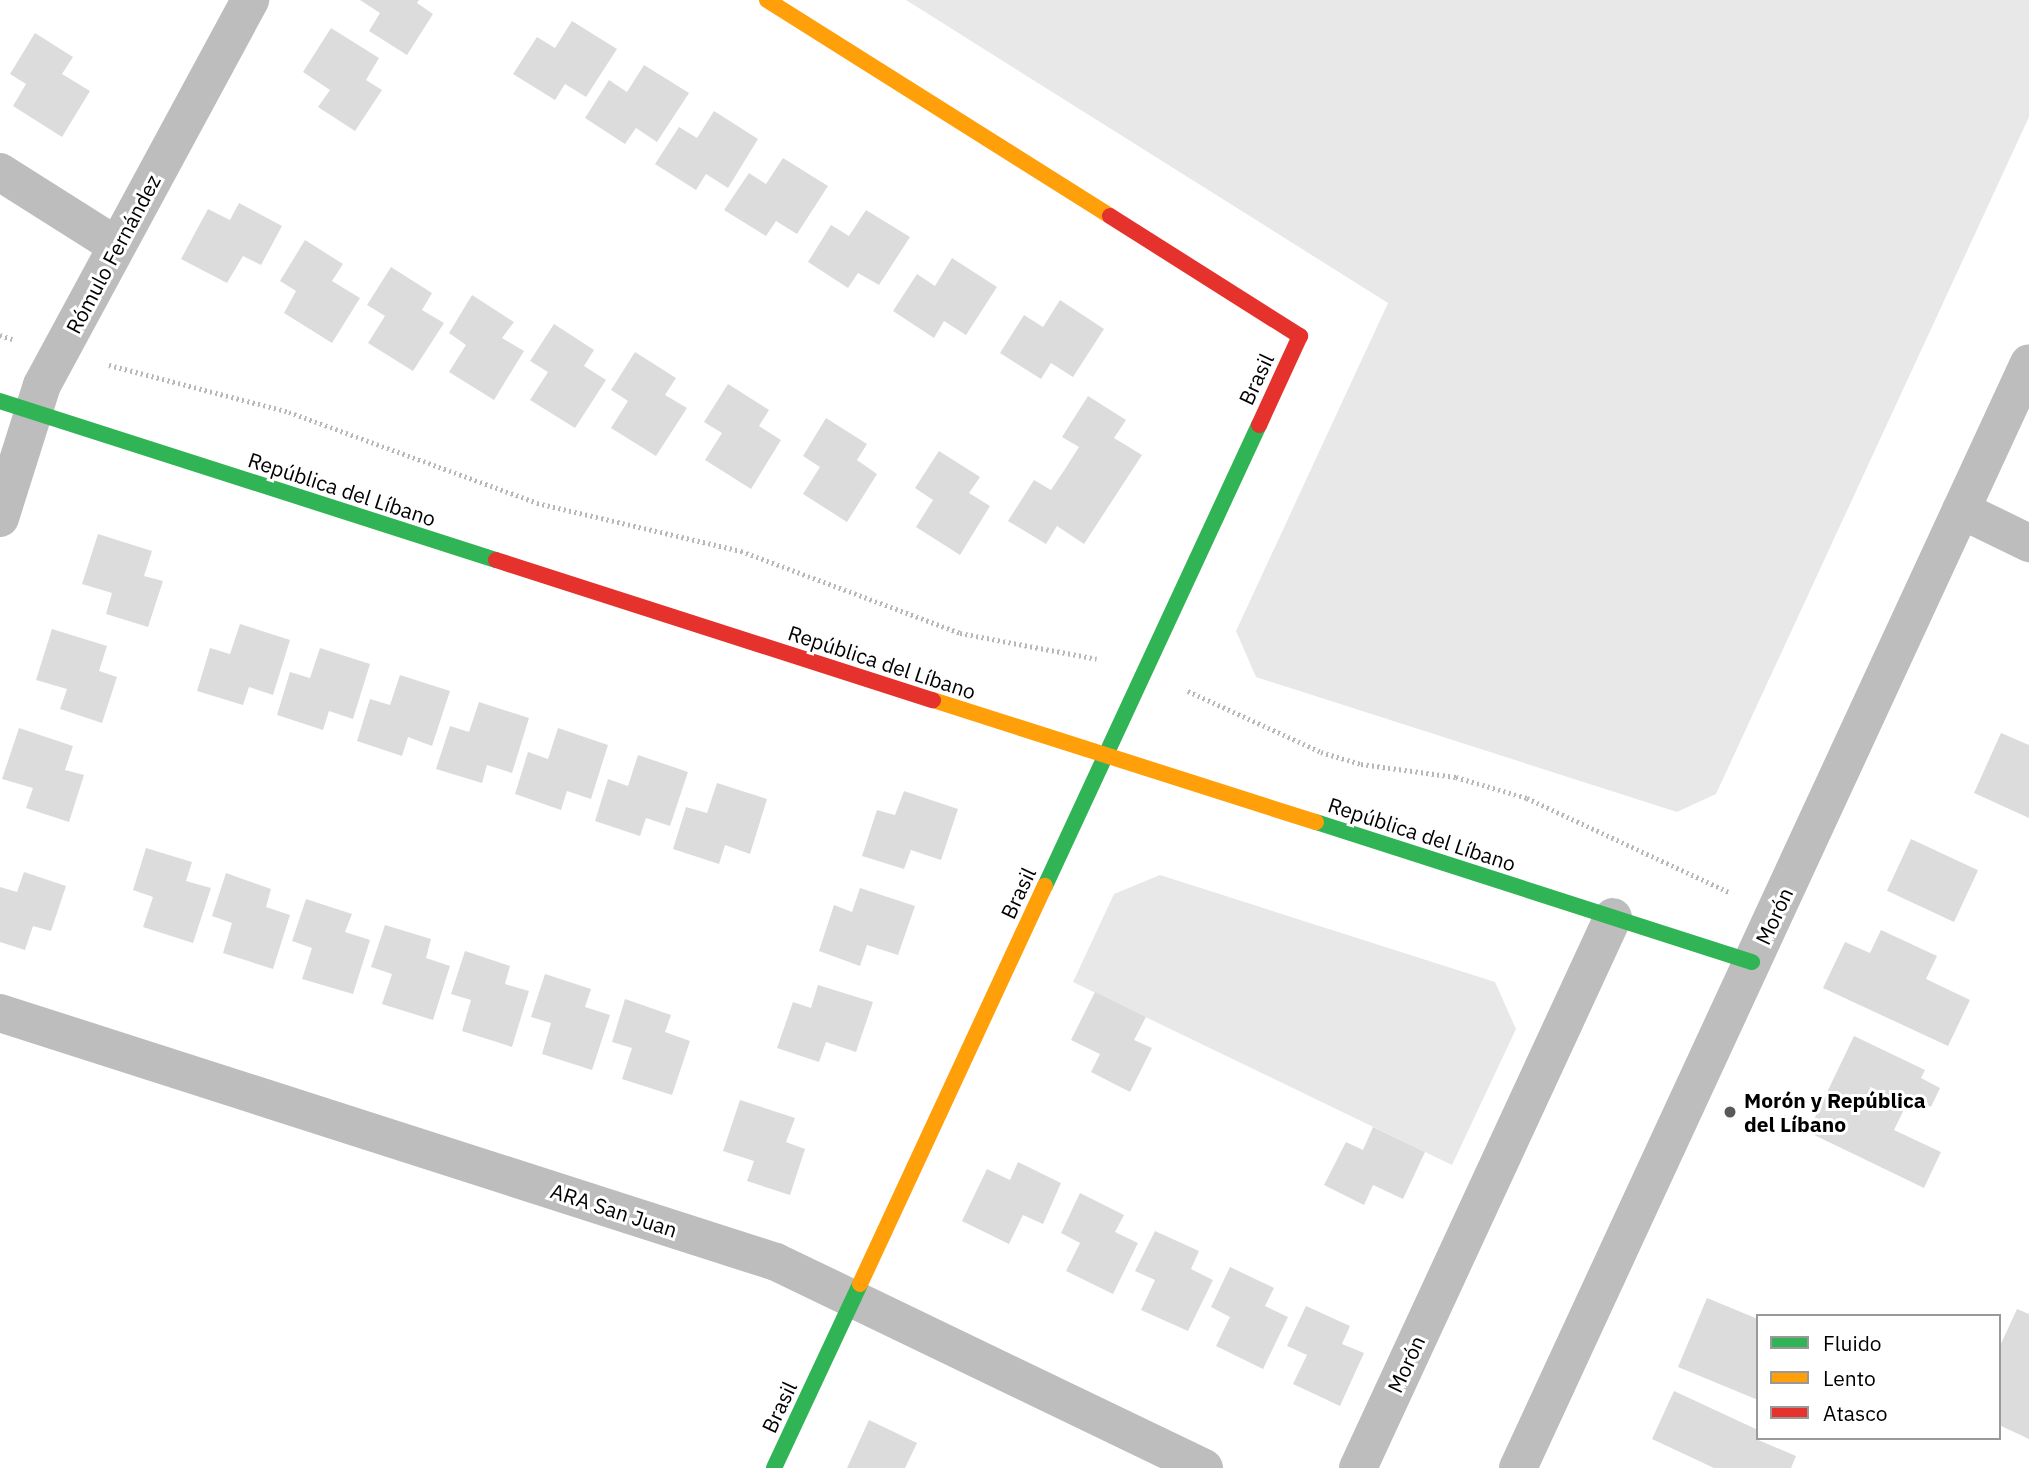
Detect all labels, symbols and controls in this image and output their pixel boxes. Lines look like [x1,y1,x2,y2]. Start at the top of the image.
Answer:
street label: Rómulo Fernández [60,170,166,338]
street label: Brasil [1233,349,1279,409]
street label: República del Líbano [245,447,439,531]
street label: República del Líbano [785,620,979,704]
street label: República del Líbano [1325,792,1519,876]
street label: Brasil [995,863,1041,923]
street label: Morón [1750,883,1798,949]
place label: Morón y República del Líbano [1744,1087,1926,1137]
marker: Morón y República del Líbano [1722,1104,1738,1120]
street label: ARA San Juan [548,1178,680,1242]
legend [1756,1314,2001,1440]
text: Fluido [1823,1329,1882,1357]
street label: Morón [1382,1331,1430,1397]
text: Lento [1823,1364,1876,1392]
street label: Brasil [756,1377,802,1437]
text: Atasco [1823,1399,1887,1427]

